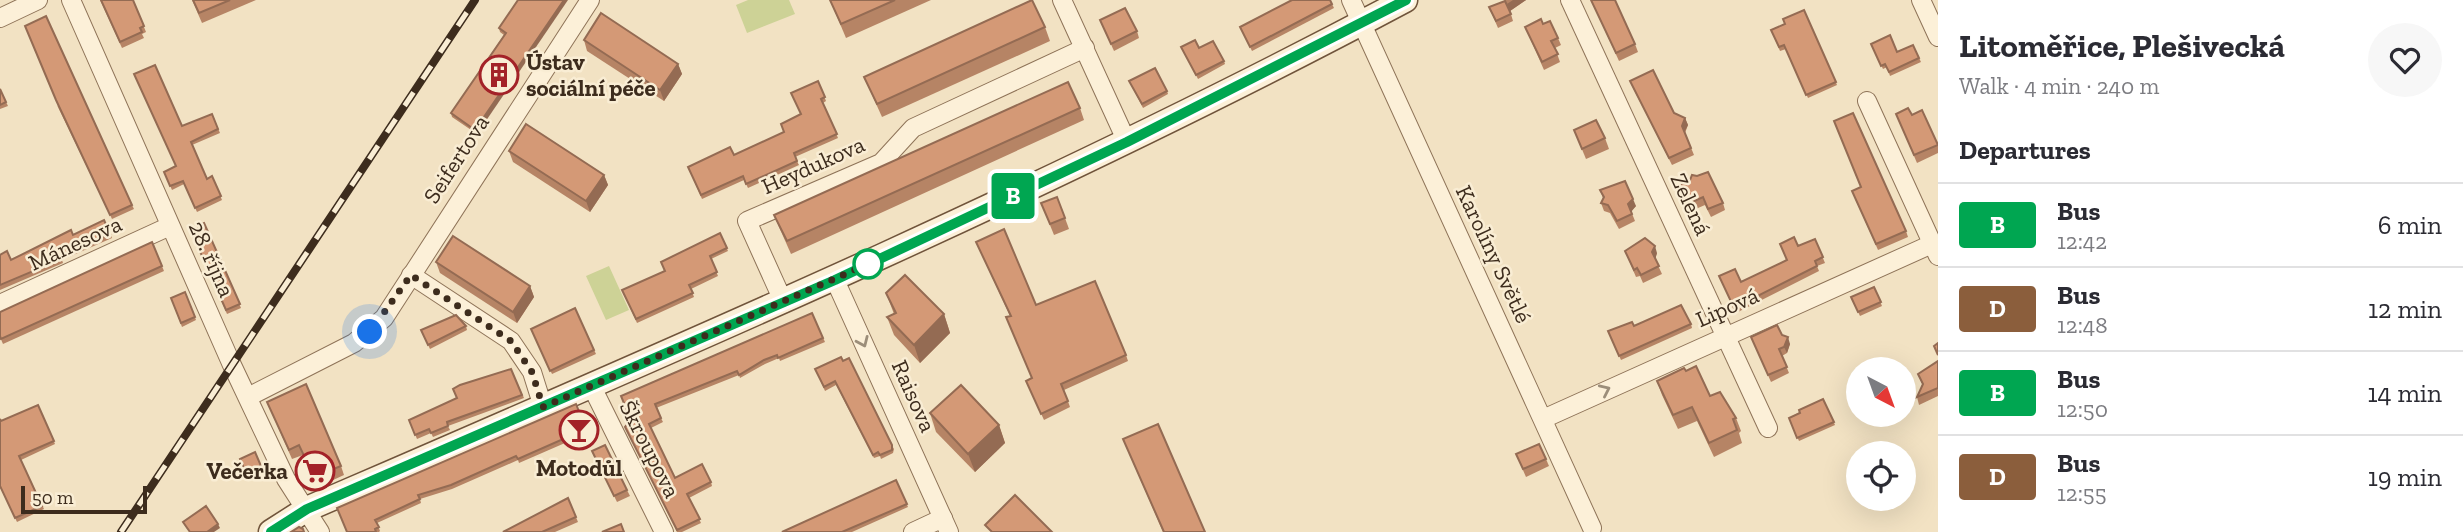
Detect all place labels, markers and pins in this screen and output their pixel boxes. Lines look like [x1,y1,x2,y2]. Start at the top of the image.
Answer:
place label: Ústav sociální péče [526,48,656,102]
building icon: Ústav sociální péče [478,54,520,96]
unlabelled marker [853,249,883,279]
bar icon: Motodůl [558,409,600,451]
supermarket icon: Večerka [294,450,336,492]
place label: Motodůl [536,454,623,482]
place label: Večerka [207,457,288,485]

